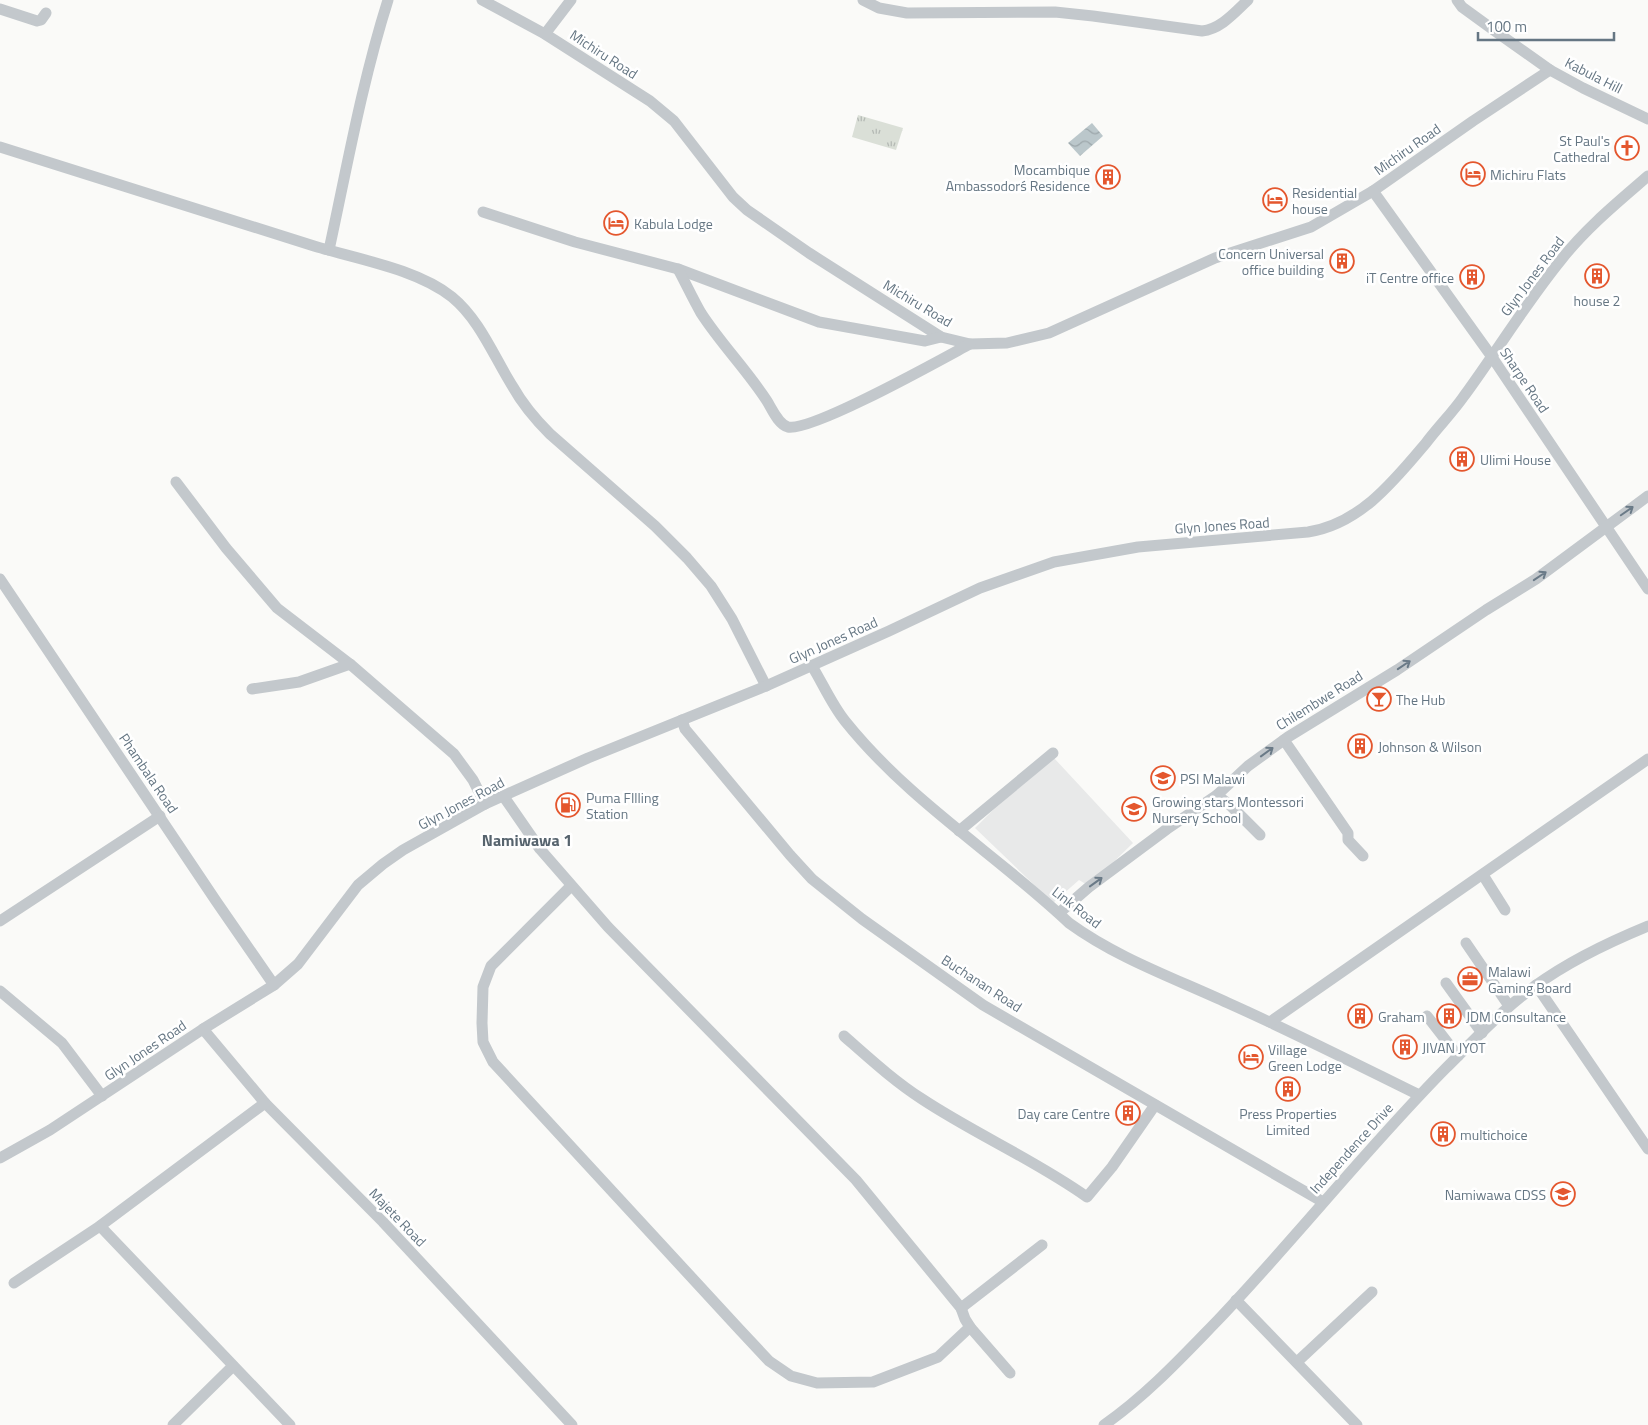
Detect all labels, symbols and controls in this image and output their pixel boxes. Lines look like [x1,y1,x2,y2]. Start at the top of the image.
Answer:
scale bar [1478,10,1614,42]
text: 100 m [1486,15,1527,38]
street label: Michiru Road [566,24,642,84]
street label: Kabula Hill [1562,52,1626,98]
street label: Michiru Road [1369,118,1445,180]
place label: St Paul's Cathedral [1553,130,1610,167]
church icon: St Paul's Cathedral [1614,135,1640,161]
place label: Mocambique Ambassodorś Residence [946,159,1090,196]
hotel icon: Michiru Flats [1460,161,1486,187]
building icon: Mocambique Ambassodorś Residence [1095,164,1121,190]
place label: Michiru Flats [1490,164,1566,185]
place label: Residential house [1292,182,1357,219]
hotel icon: Residential house [1262,187,1288,213]
hotel icon: Kabula Lodge [603,210,629,236]
place label: Kabula Lodge [634,213,713,234]
street label: Glyn Jones Road [1495,232,1569,320]
place label: Concern Universal office building [1218,243,1324,280]
building icon: Concern Universal office building [1329,248,1355,274]
building icon: house 2 [1584,263,1610,289]
building icon: iT Centre office [1459,264,1485,290]
place label: iT Centre office [1366,267,1454,288]
street label: Michiru Road [880,274,956,332]
place label: house 2 [1574,290,1620,311]
street label: Sharpe Road [1495,343,1555,417]
building icon: Ulimi House [1449,446,1475,472]
place label: Ulimi House [1480,449,1551,470]
one-way arrow [1620,506,1634,516]
street label: Glyn Jones Road [1174,511,1270,539]
one-way arrow [1533,571,1547,581]
street label: Glyn Jones Road [785,611,881,669]
one-way arrow [1397,660,1411,670]
street label: Chilembwe Road [1272,665,1366,735]
bar icon: The Hub [1366,686,1392,712]
place label: The Hub [1396,689,1445,710]
street label: Phambala Road [114,729,184,817]
building icon: Johnson & Wilson [1347,733,1373,759]
place label: Johnson & Wilson [1378,736,1482,757]
one-way arrow [1260,747,1274,757]
school or university icon: PSI Malawi [1150,765,1176,791]
place label: PSI Malawi [1180,768,1245,789]
street label: Glyn Jones Road [414,771,508,835]
place label: Puma FIlling Station [586,787,659,824]
place label: Growing stars Montessori Nursery School [1152,791,1304,828]
fuel station icon: Puma FIlling Station [555,792,581,818]
school or university icon: Growing stars Montessori Nursery School [1121,796,1147,822]
district label: Namiwawa 1 [482,828,572,852]
one-way arrow [1089,877,1103,887]
street label: Link Road [1048,881,1106,933]
street label: Buchanan Road [938,949,1026,1017]
place label: Malawi Gaming Board [1488,961,1571,998]
office icon: Malawi Gaming Board [1457,966,1483,992]
building icon: Graham [1347,1003,1373,1029]
building icon: JDM Consultance [1436,1003,1462,1029]
place label: Graham [1378,1006,1425,1027]
place label: JDM Consultance [1466,1006,1566,1027]
street label: Glyn Jones Road [100,1015,190,1085]
building icon: JIVAN JYOT [1392,1034,1418,1060]
place label: JIVAN JYOT [1422,1037,1486,1058]
place label: Village Green Lodge [1268,1039,1342,1076]
hotel icon: Village Green Lodge [1238,1044,1264,1070]
building icon: Press Properties Limited [1275,1076,1301,1102]
street label: Independence Drive [1304,1098,1398,1198]
building icon: Day care Centre [1115,1100,1141,1126]
place label: Day care Centre [1018,1103,1110,1124]
place label: Press Properties Limited [1239,1103,1337,1140]
building icon: multichoice [1430,1121,1456,1147]
place label: multichoice [1460,1124,1528,1145]
school or university icon: Namiwawa CDSS [1550,1181,1576,1207]
street label: Majete Road [365,1183,431,1251]
place label: Namiwawa CDSS [1445,1184,1546,1205]

